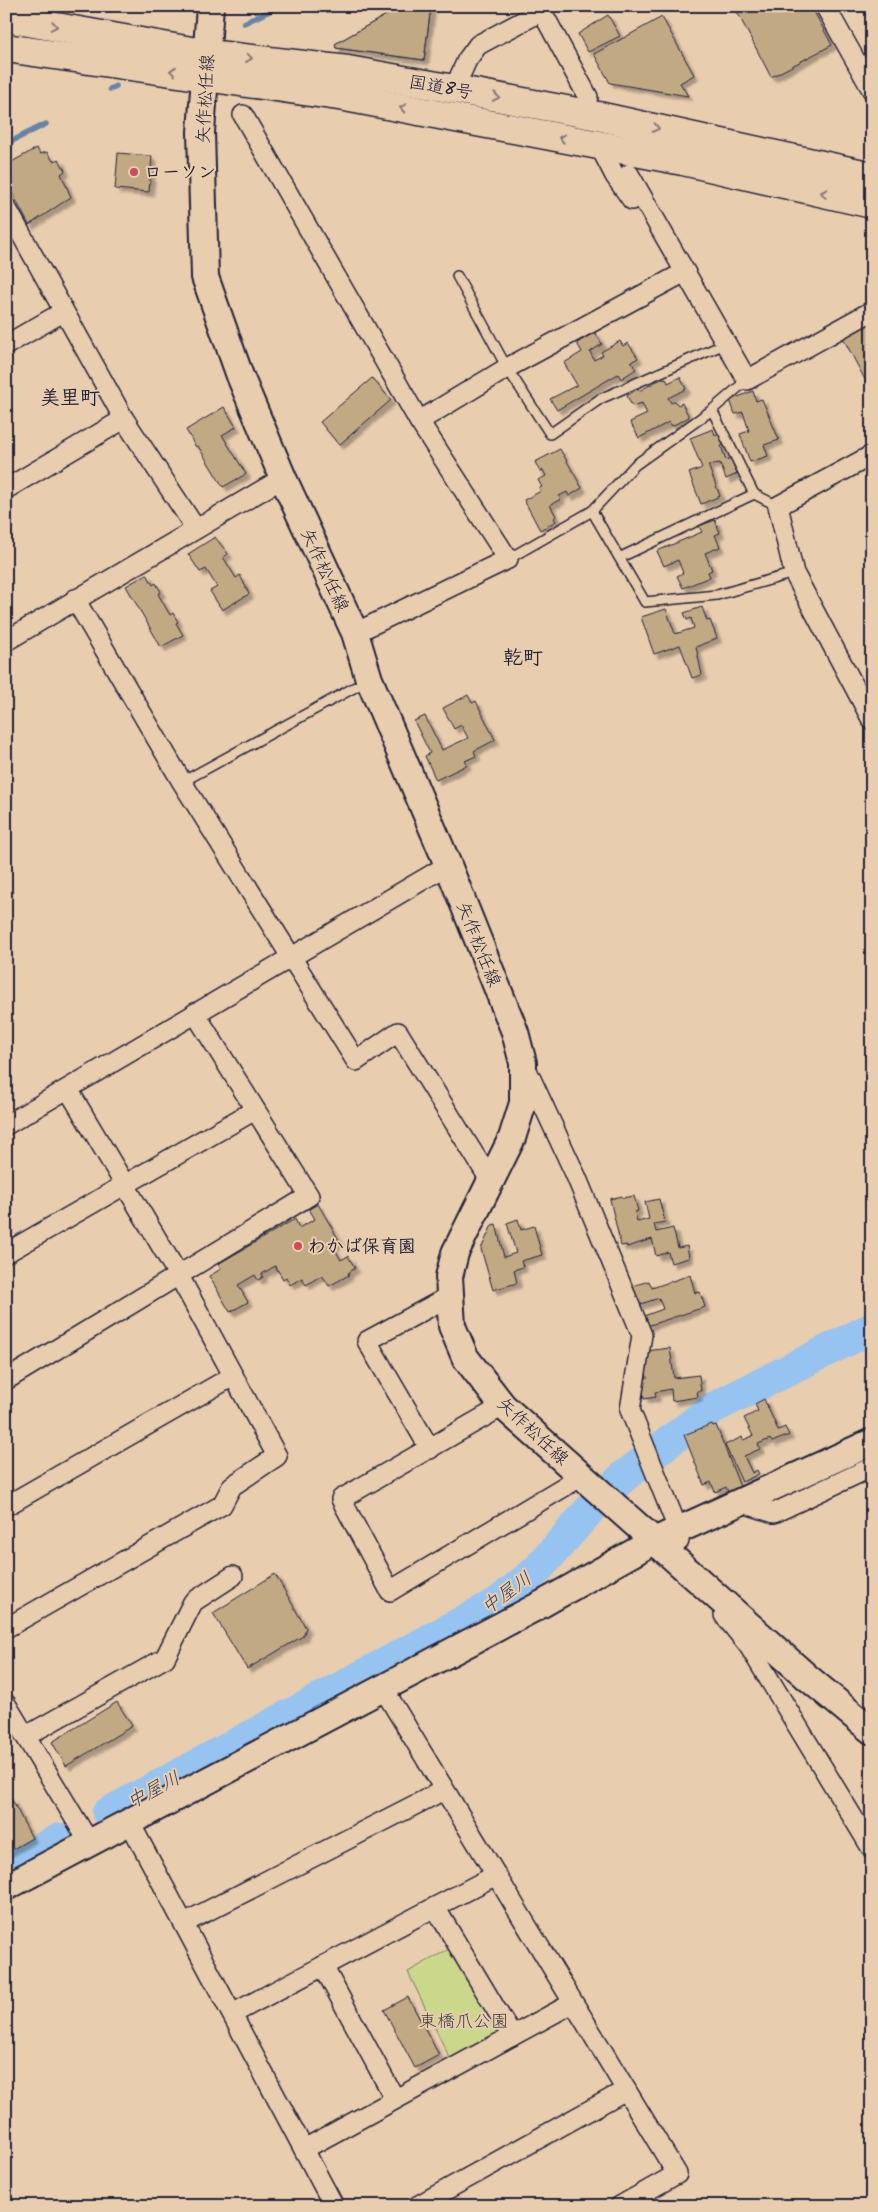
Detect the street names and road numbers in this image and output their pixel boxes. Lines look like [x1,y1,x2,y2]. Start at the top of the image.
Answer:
street label: 矢作松任線 [190,53,223,145]
street label: 国道8号 [406,69,475,108]
street label: 矢作松任線 [291,524,356,618]
street label: 矢作松任線 [447,897,508,992]
street label: 矢作松任線 [489,1391,575,1473]

